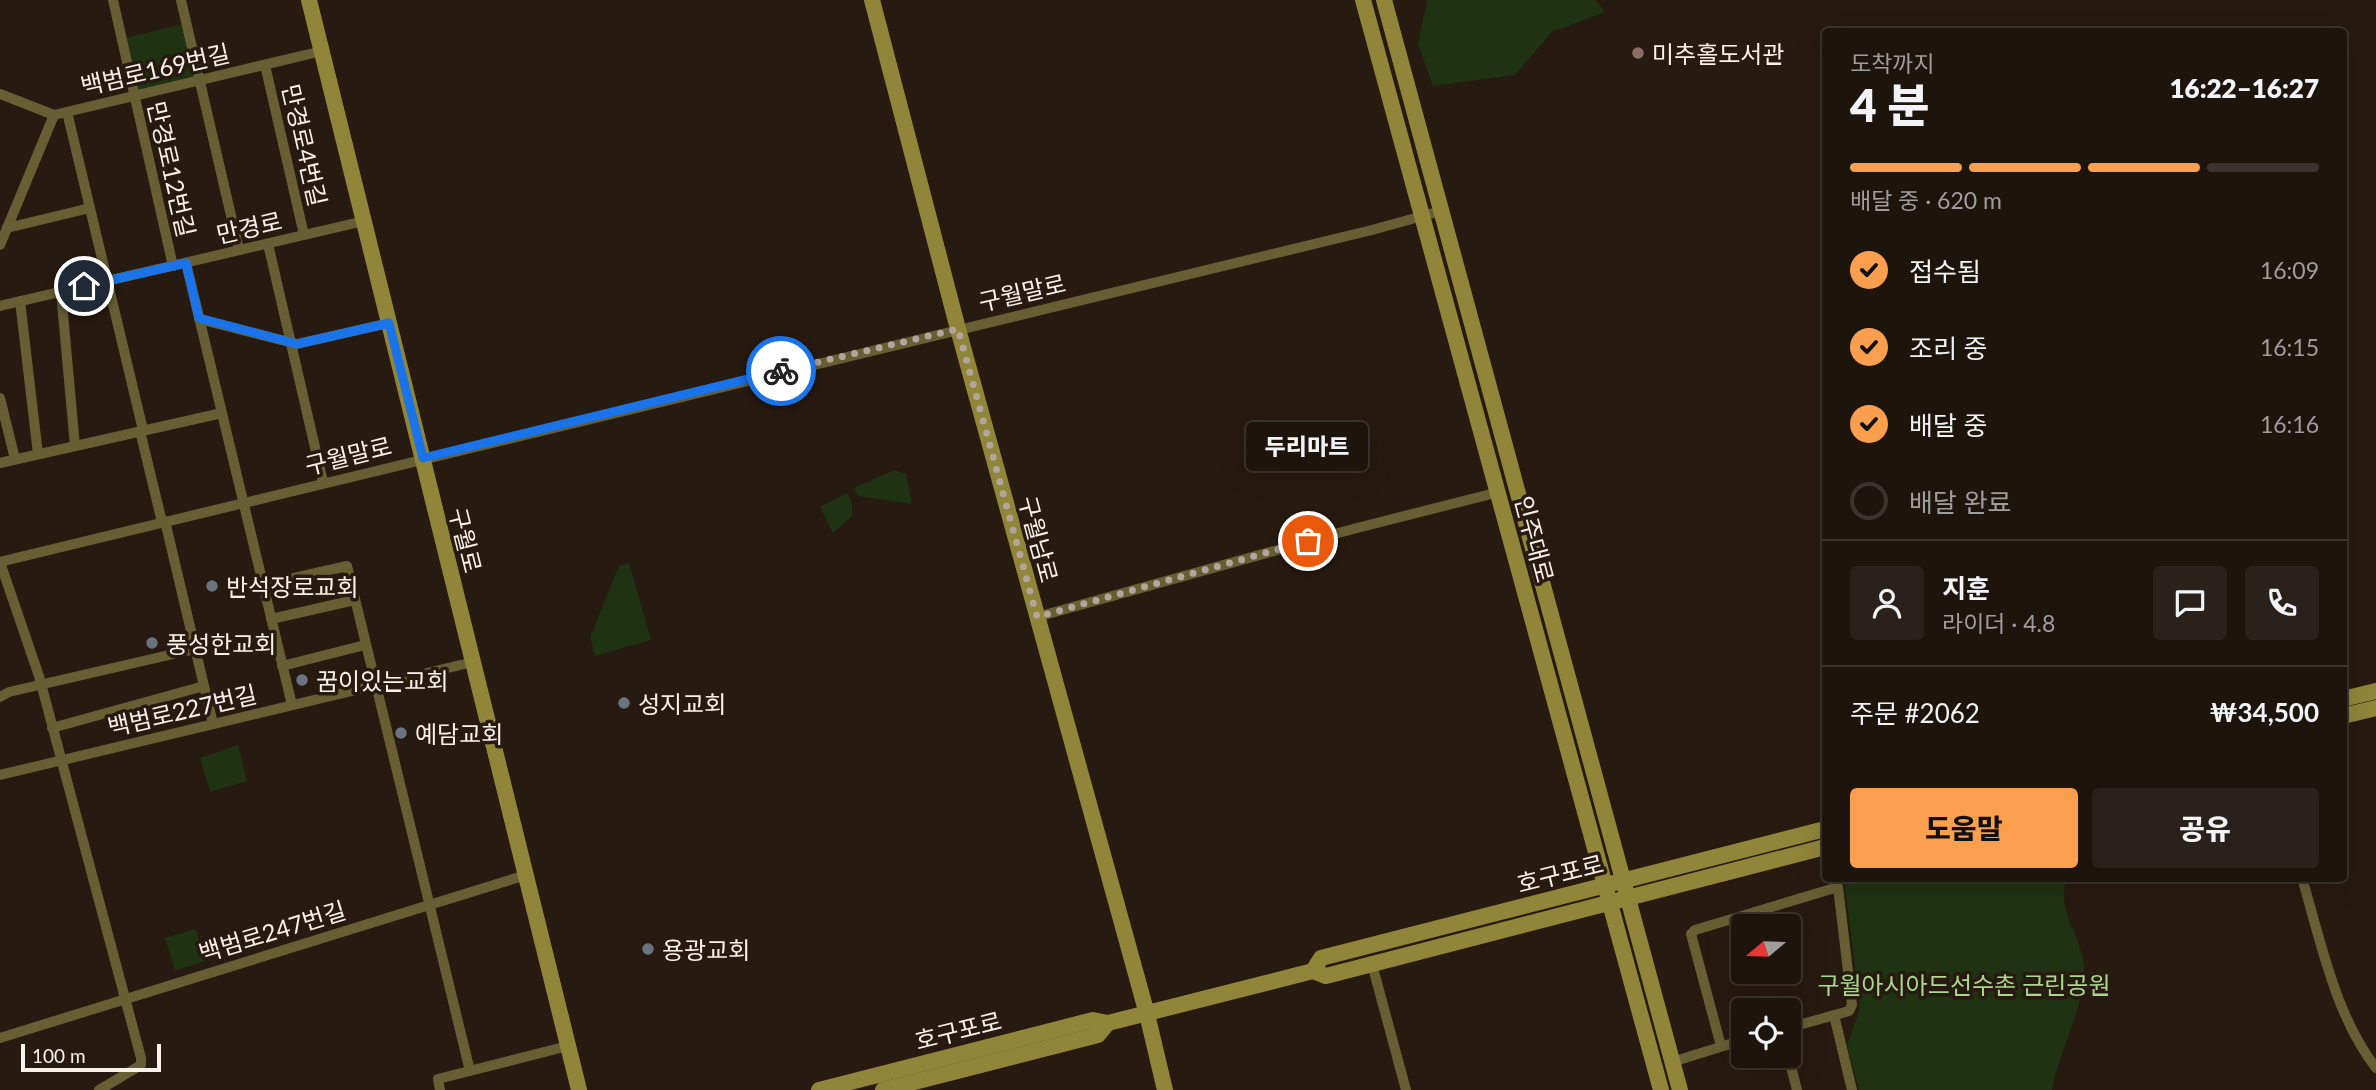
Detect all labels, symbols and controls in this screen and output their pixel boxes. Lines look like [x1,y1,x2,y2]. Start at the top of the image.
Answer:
street label: 백범로169번길 [78,38,232,100]
place label: 미추홀도서관 [1652,39,1784,68]
marker: 미추홀도서관 [1630,45,1646,61]
text: 도착까지 [1850,49,1935,77]
text: 16:22–16:27 [2169,72,2319,104]
text: 4 분 [1850,77,1930,132]
street label: 만경로4번길 [277,81,333,209]
street label: 만경로12번길 [142,98,202,240]
text: 배달 중 · 620 m [1850,186,2002,214]
street label: 만경로 [213,205,285,249]
icon: check [1850,251,1888,289]
text: 접수됨 [1909,255,1981,287]
pin [54,256,114,316]
text: 16:09 [2260,256,2319,284]
icon: home [65,267,103,305]
street label: 구월말로 [976,268,1068,316]
icon: check [1850,328,1888,366]
text: 조리 중 [1909,332,1987,364]
text: 16:15 [2260,333,2319,361]
courier [746,336,816,406]
icon: bike [762,352,800,390]
icon: check [1850,405,1888,443]
text: 배달 중 [1909,409,1987,441]
text: 16:16 [2260,410,2319,438]
callout: 두리마트 [1247,422,1369,471]
street label: 구월말로 [302,430,394,480]
text: 두리마트 [1265,432,1349,460]
text: 배달 완료 [1909,486,2011,518]
street label: 구월남로 [1014,493,1064,585]
street label: 인주대로 [1510,493,1560,585]
street label: 구월로 [444,504,488,576]
pin [1278,511,1338,571]
icon: bag [1289,522,1327,560]
button: person [1850,566,1924,640]
button: chat [2153,566,2227,640]
button: phone [2245,566,2319,640]
place label: 반석장로교회 [226,572,358,601]
text: 지훈 [1942,572,1990,604]
marker: 반석장로교회 [204,578,220,594]
text: 라이더 · 4.8 [1942,609,2055,637]
place label: 풍성한교회 [166,629,276,658]
marker: 풍성한교회 [144,635,160,651]
place label: 꿈이있는교회 [316,666,448,695]
marker: 꿈이있는교회 [294,672,310,688]
street label: 백범로227번길 [105,679,259,741]
place label: 성지교회 [638,689,726,718]
marker: 성지교회 [616,695,632,711]
text: ₩34,500 [2209,696,2319,728]
text: 주문 #2062 [1850,697,1980,729]
place label: 예담교회 [415,719,503,748]
marker: 예담교회 [393,725,409,741]
button: 도움말 [1850,788,2078,868]
button: 공유 [2092,788,2319,868]
street label: 호구포로 [1514,848,1606,898]
street label: 백범로247번길 [195,895,349,967]
north arrow [1731,914,1801,984]
map controls [1731,914,1801,1068]
place label: 용광교회 [662,935,750,964]
marker: 용광교회 [640,941,656,957]
park label: 구월아시아드선수촌 근린공원 [1817,970,2111,999]
button: locate [1731,998,1801,1068]
street label: 호구포로 [912,1005,1004,1055]
scale bar [21,1041,161,1073]
text: 100 m [32,1044,86,1067]

